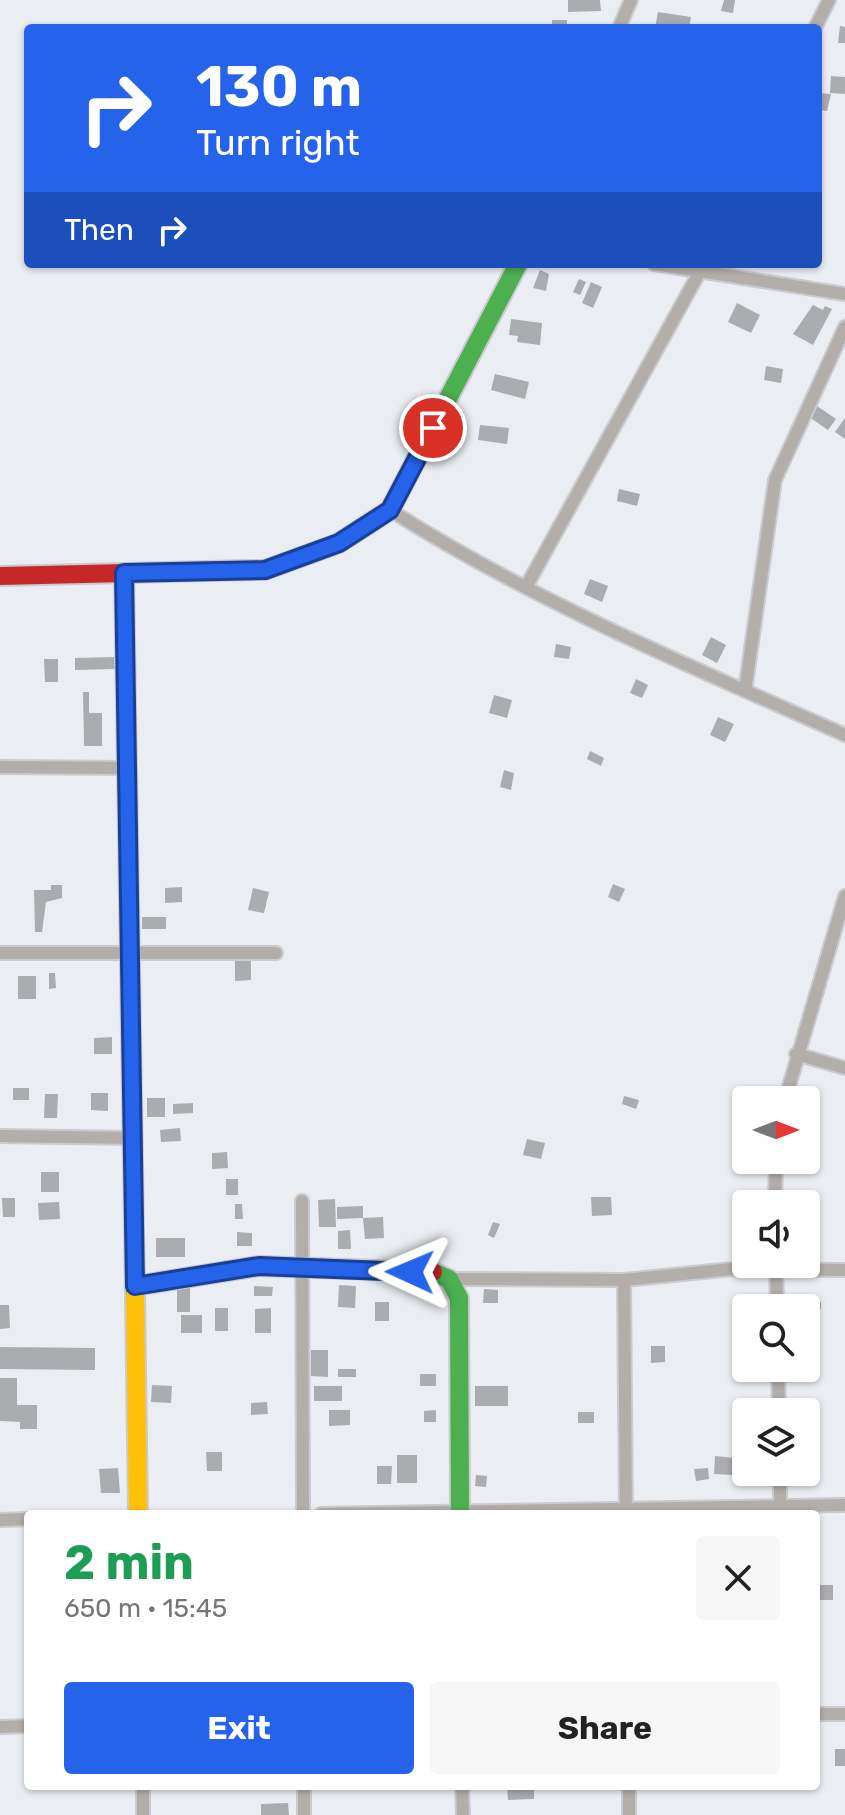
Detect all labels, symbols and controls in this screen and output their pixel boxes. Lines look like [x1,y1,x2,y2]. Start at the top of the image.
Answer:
text: 130 m [196,54,362,120]
icon: right [64,56,168,160]
text: Turn right [196,121,360,164]
icon: right [150,208,194,252]
text: Then [64,212,134,248]
pin [399,394,467,462]
icon: arrive [411,406,455,450]
north arrow [732,1086,820,1174]
map controls [732,1086,820,1486]
button: sound [732,1190,820,1278]
position arrow [368,1230,452,1314]
button: search [732,1294,820,1382]
button: layers [732,1398,820,1486]
text: 2 min [64,1534,194,1591]
button: close [696,1536,780,1620]
text: 650 m · 15:45 [64,1593,227,1624]
button: Exit [64,1682,414,1774]
button: Share [430,1682,780,1774]

